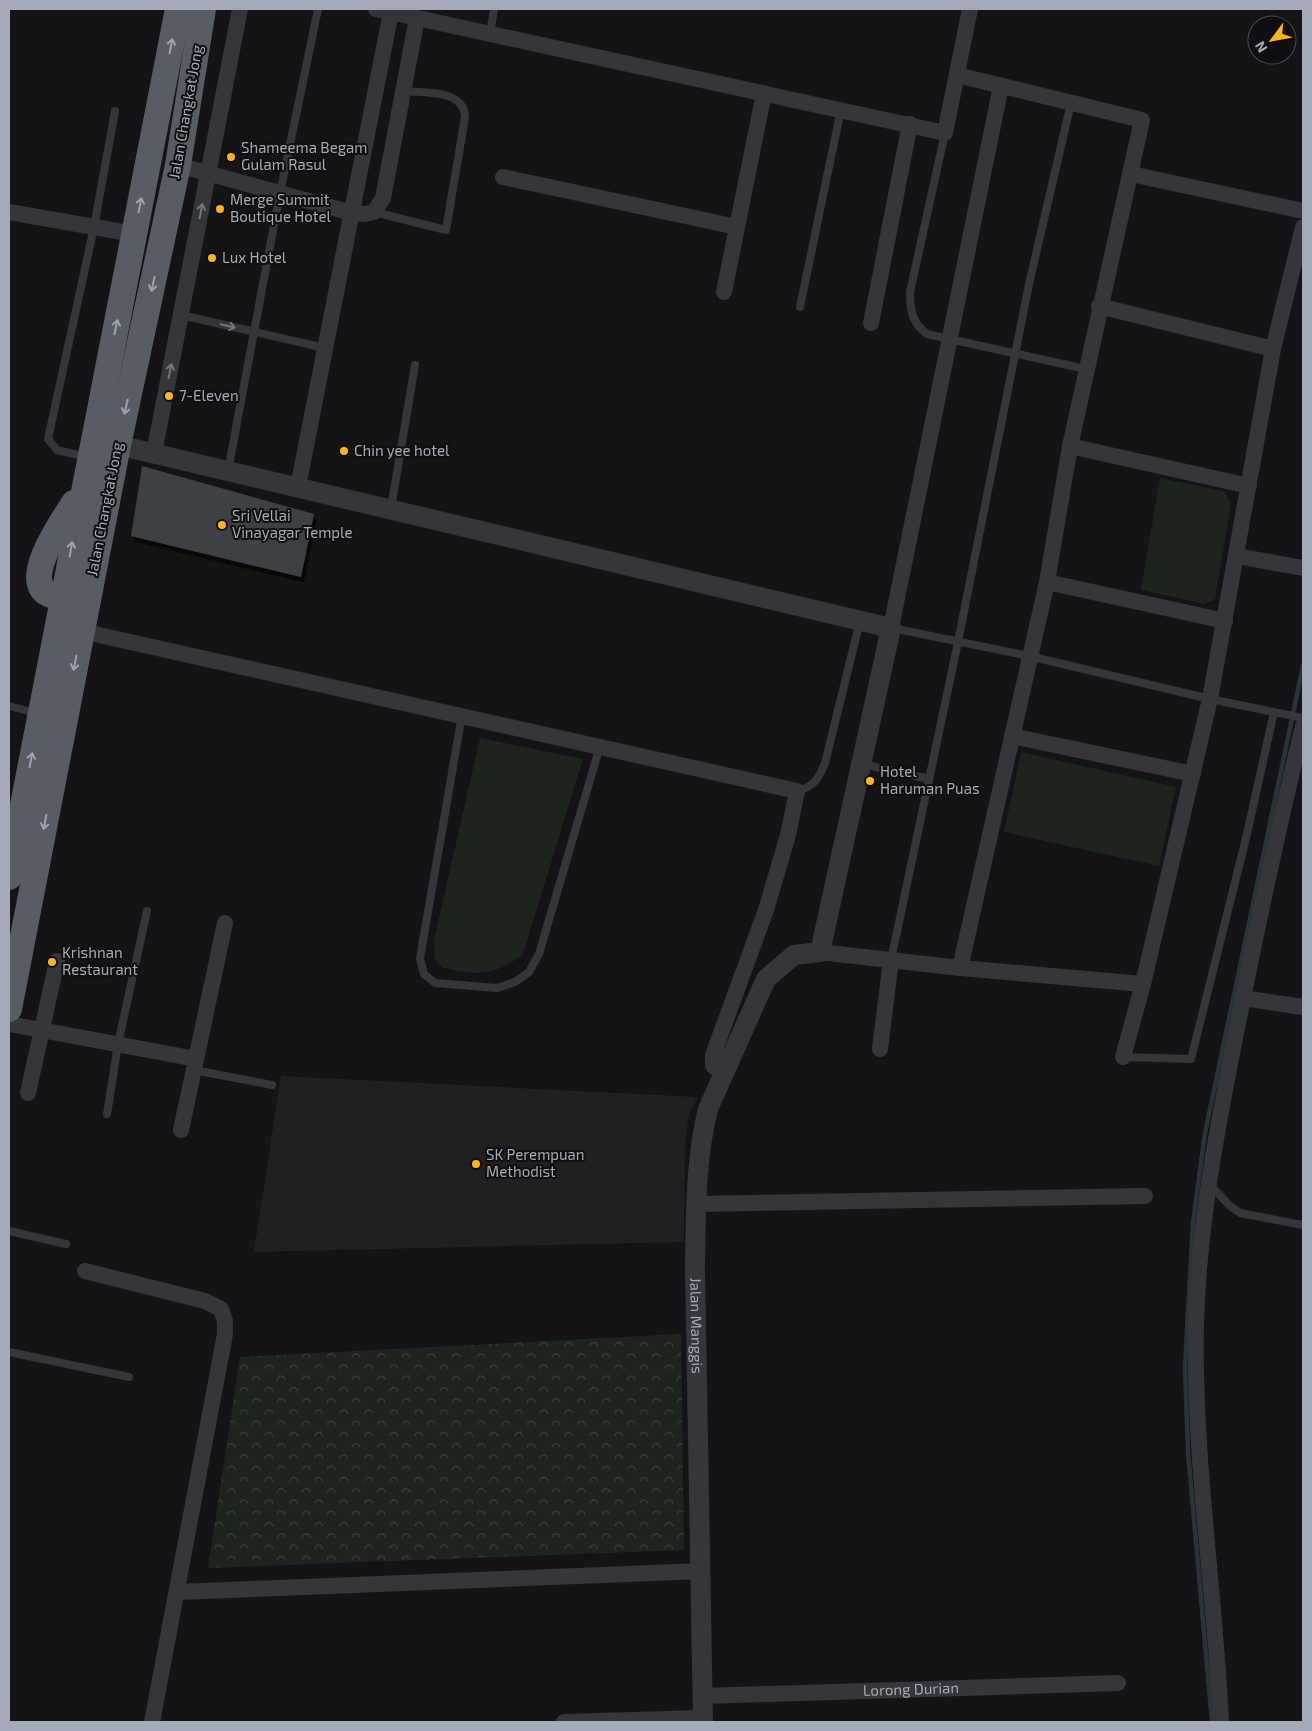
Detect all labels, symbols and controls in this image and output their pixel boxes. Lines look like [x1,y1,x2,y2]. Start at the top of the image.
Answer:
north arrow [1247,15,1297,65]
one-way arrow [166,38,176,54]
text: N [1251,38,1270,56]
street label: Jalan Changkat Jong [164,43,206,180]
place label: Shameema Begam Gulam Rasul [241,138,367,173]
marker: Shameema Begam Gulam Rasul [225,151,237,163]
place label: Merge Summit Boutique Hotel [230,190,332,225]
one-way arrow [135,198,145,214]
marker: Merge Summit Boutique Hotel [214,203,226,215]
one-way arrow [196,204,206,220]
place label: Lux Hotel [222,248,287,266]
marker: Lux Hotel [206,252,218,264]
one-way arrow [148,276,157,292]
one-way arrow [112,319,121,335]
one-way arrow [220,322,236,331]
one-way arrow [166,363,175,379]
place label: 7-Eleven [179,386,239,404]
marker: 7-Eleven [163,390,175,402]
one-way arrow [121,399,130,415]
street label: Jalan Changkat Jong [82,440,126,577]
place label: Chin yee hotel [354,441,450,459]
marker: Chin yee hotel [338,445,350,457]
place label: Sri Vellai Vinayagar Temple [232,506,353,541]
marker: Sri Vellai Vinayagar Temple [216,519,228,531]
one-way arrow [67,541,77,557]
one-way arrow [70,654,80,670]
one-way arrow [27,753,36,769]
place label: Hotel Haruman Puas [880,762,980,797]
marker: Hotel Haruman Puas [864,775,876,787]
one-way arrow [39,814,49,830]
place label: Krishnan Restaurant [62,943,138,978]
marker: Krishnan Restaurant [46,956,58,968]
place label: SK Perempuan Methodist [486,1145,585,1180]
marker: SK Perempuan Methodist [470,1158,482,1170]
street label: Jalan Manggis [687,1277,707,1374]
street label: Lorong Durian [862,1678,959,1699]

